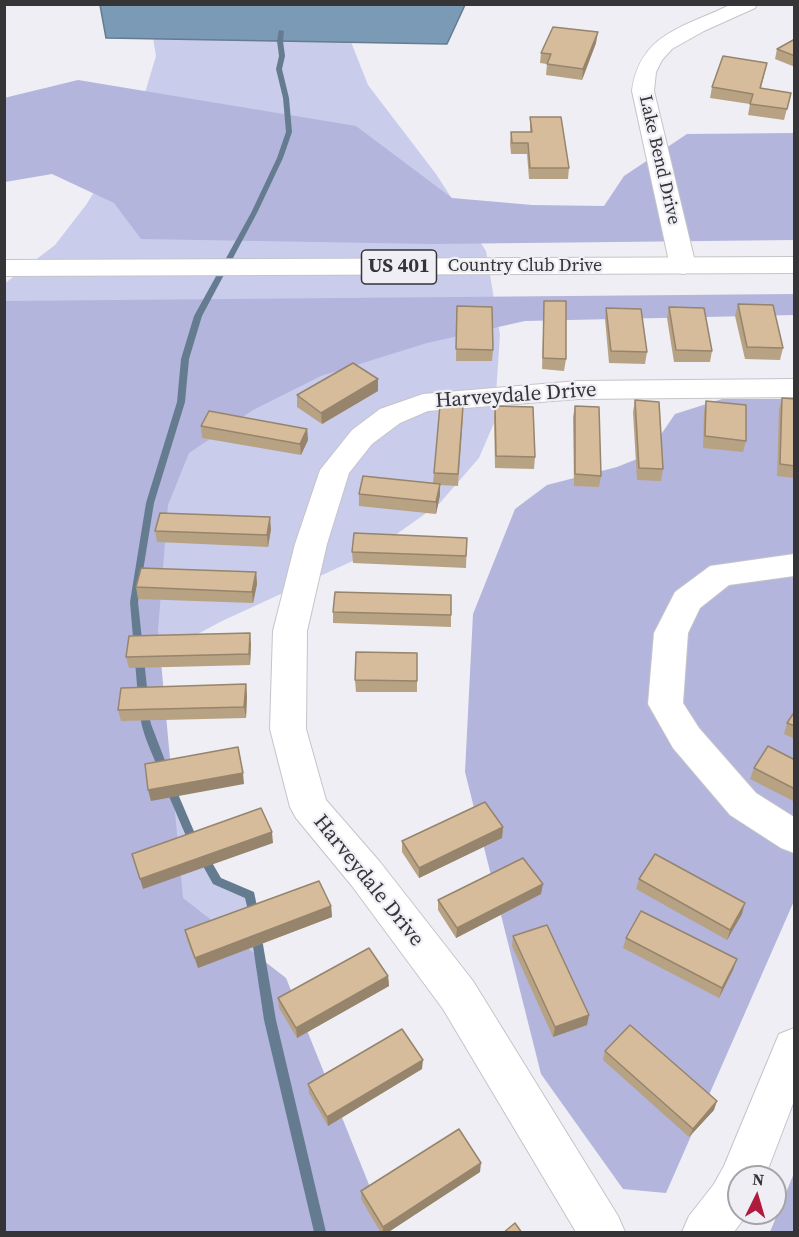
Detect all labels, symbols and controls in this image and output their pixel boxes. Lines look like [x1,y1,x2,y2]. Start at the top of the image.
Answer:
street label: Lake Bend Drive [634,93,684,227]
road number: US 401 [362,250,436,284]
street label: Country Club Drive [448,255,602,277]
street label: Harveydale Drive [434,378,598,414]
street label: Harveydale Drive [307,810,429,952]
north arrow [727,1165,787,1225]
text: N [752,1168,765,1191]

